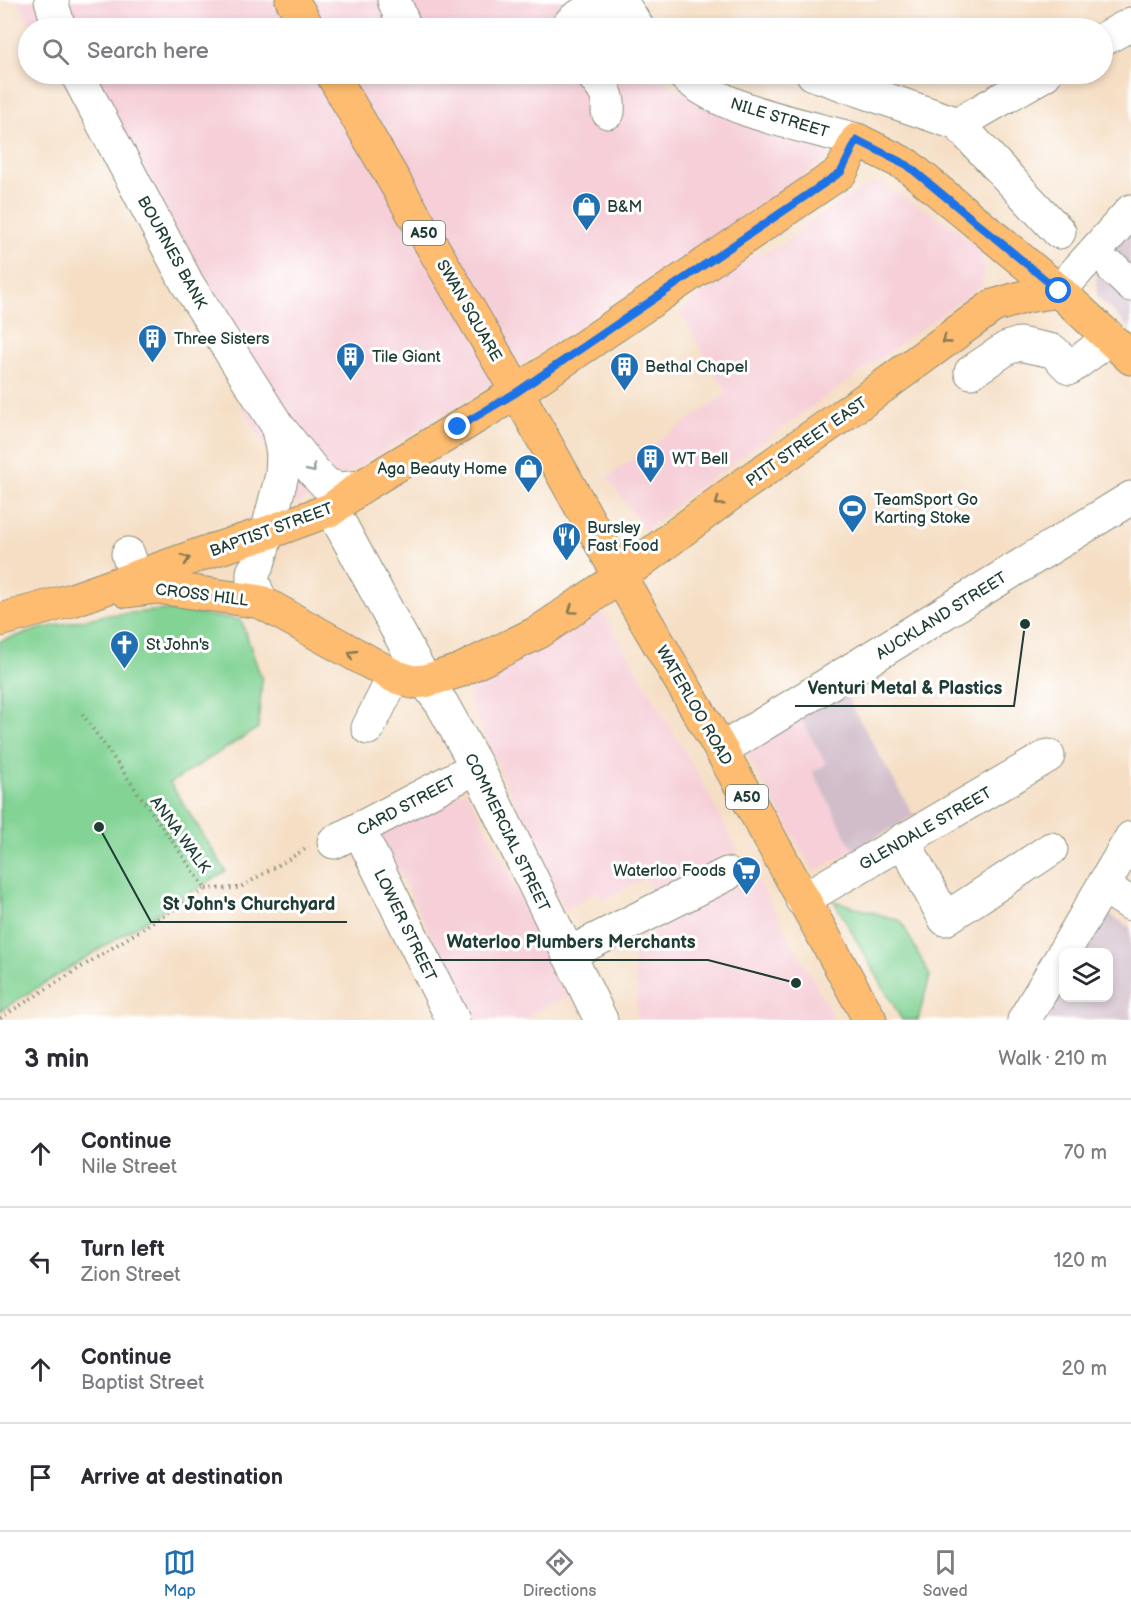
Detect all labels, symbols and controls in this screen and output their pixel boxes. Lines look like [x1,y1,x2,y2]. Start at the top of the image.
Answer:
search box [18,18,1113,84]
icon: search [39,35,72,68]
text: Search here [87,38,209,65]
street label: NILE STREET [728,94,831,143]
shop icon: B&M [570,190,602,232]
street label: BOURNES BANK [133,193,211,313]
place label: B&M [607,198,642,217]
road number: A50 [403,221,445,245]
street label: SWAN SQUARE [432,257,505,365]
route start [1045,277,1071,303]
building icon: Three Sisters [137,322,169,364]
place label: Three Sisters [174,330,270,349]
one-way arrow [941,333,952,344]
building icon: Tile Giant [335,340,367,382]
place label: Tile Giant [372,348,441,367]
building icon: Bethal Chapel [608,350,640,392]
place label: Bethal Chapel [645,358,748,377]
street label: PITT STREET EAST [743,393,871,491]
route end [444,413,470,439]
building icon: WT Bell [635,442,667,484]
place label: WT Bell [672,450,728,469]
shop icon: Aga Beauty Home [512,452,544,494]
place label: Aga Beauty Home [378,460,507,479]
one-way arrow [305,462,316,473]
place label: TeamSport Go Karting Stoke [874,491,978,528]
sports icon: TeamSport Go Karting Stoke [837,492,869,534]
one-way arrow [714,495,725,506]
street label: BAPTIST STREET [207,499,336,561]
place label: Bursley Fast Food [587,519,659,556]
restaurant icon: Bursley Fast Food [550,520,582,562]
one-way arrow [181,554,191,567]
street label: AUCKLAND STREET [873,568,1011,664]
street label: CROSS HILL [154,580,250,611]
one-way arrow [567,603,578,614]
church icon: St John's [109,628,141,670]
place label: St John's [146,636,209,655]
street label: WATERLOO ROAD [652,643,736,769]
one-way arrow [348,649,358,661]
callout: Venturi Metal & Plastics [795,670,1014,706]
text: Venturi Metal & Plastics [808,678,1003,699]
street label: COMMERCIAL STREET [460,751,553,915]
street label: CARD STREET [354,772,460,840]
street label: GLENDALE STREET [856,783,996,875]
road number: A50 [726,785,768,809]
street label: ANNA WALK [146,793,214,877]
supermarket icon: Waterloo Foods [731,854,763,896]
place label: Waterloo Foods [613,862,726,881]
street label: LOWER STREET [369,867,440,985]
callout: St John's Churchyard [151,886,347,922]
text: St John's Churchyard [163,894,335,915]
callout: Waterloo Plumbers Merchants [435,924,708,960]
text: Waterloo Plumbers Merchants [446,932,696,953]
map controls [1059,948,1113,1002]
button: layers [1059,948,1113,1002]
text: 3 min [24,1044,89,1075]
text: Walk · 210 m [998,1047,1107,1071]
text: Continue [81,1128,171,1155]
icon: ahead [24,1137,57,1170]
text: 70 m [1063,1141,1107,1165]
text: Nile Street [81,1155,177,1179]
text: Turn left [81,1236,165,1263]
icon: left [24,1245,57,1278]
text: 120 m [1054,1249,1107,1273]
text: Zion Street [81,1263,181,1287]
text: Continue [81,1344,171,1371]
icon: ahead [24,1353,57,1386]
text: 20 m [1062,1357,1107,1381]
text: Baptist Street [81,1371,204,1395]
icon: arrive [24,1461,57,1494]
text: Arrive at destination [81,1464,283,1491]
tab: Map [163,1546,196,1601]
tab: Directions [523,1546,596,1601]
tab: Saved [923,1546,968,1601]

